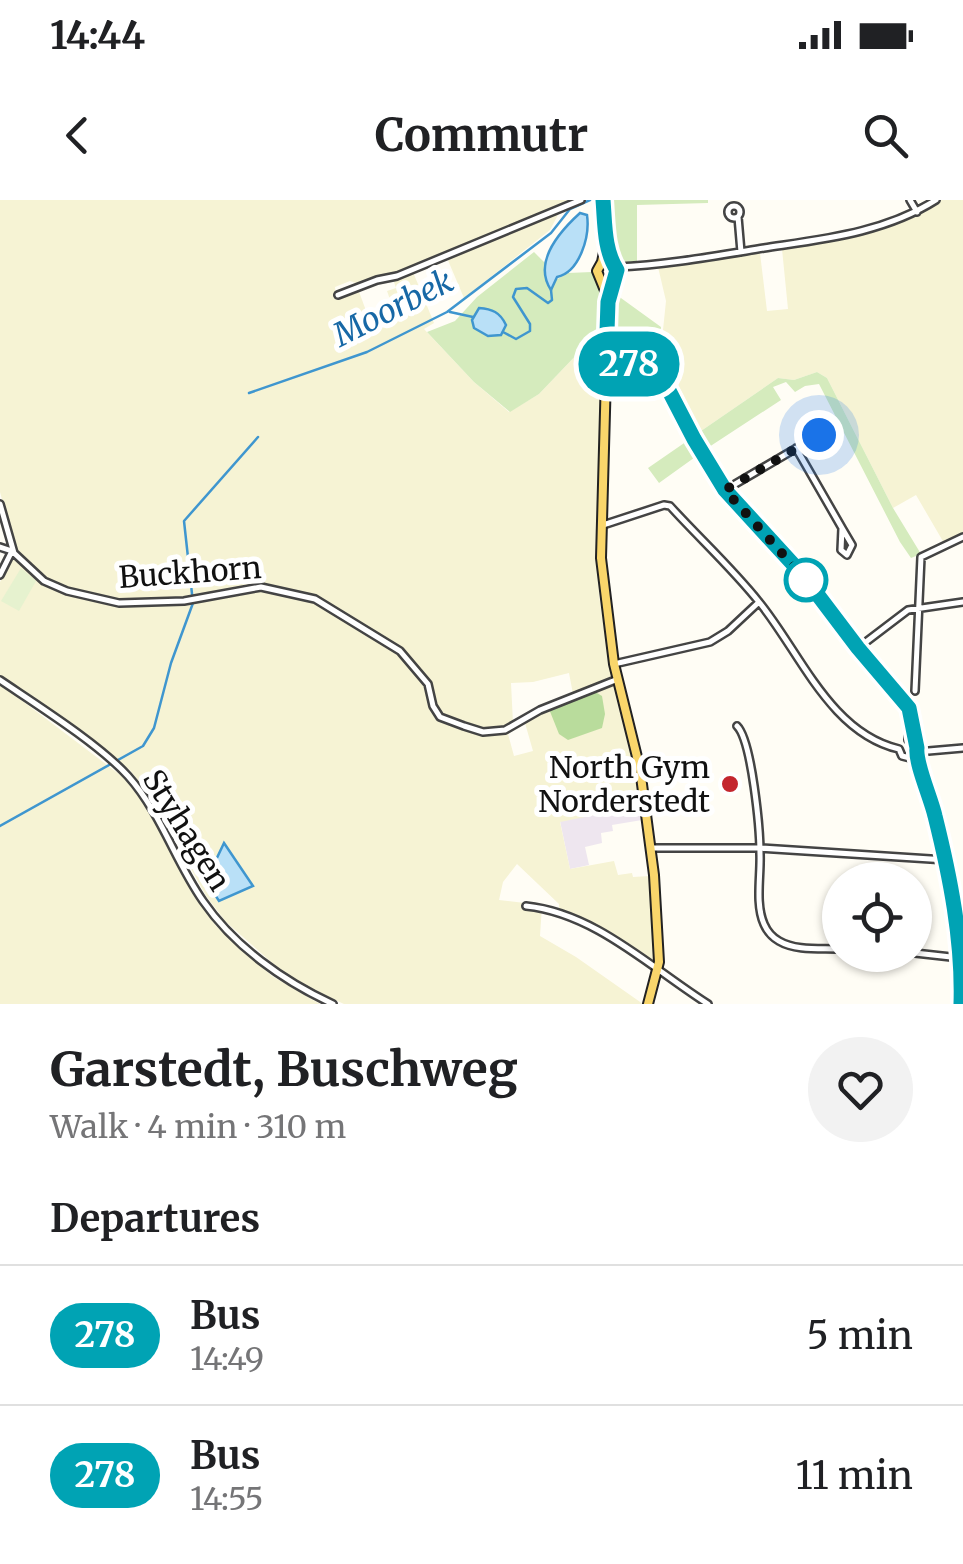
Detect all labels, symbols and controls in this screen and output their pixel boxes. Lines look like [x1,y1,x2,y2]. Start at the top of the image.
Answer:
text: 14:44 [50,12,145,59]
text: Commutr [375,107,588,163]
icon: back [50,108,105,163]
icon: search [858,108,913,163]
water label: Moorbek [325,261,460,356]
line badge: 278 [572,332,686,396]
text: 278 [598,342,660,386]
your location [794,410,844,460]
street label: Buckhorn [117,548,263,596]
unlabelled marker [785,559,827,601]
place label: North Gym Norderstedt [538,748,710,820]
street label: Styhagen [135,762,239,898]
marker: North Gym Norderstedt [719,773,741,795]
map controls [822,862,932,972]
button: locate [822,862,932,972]
button: heart [808,1037,913,1142]
text: Garstedt, Buschweg [50,1039,518,1099]
text: Walk · 4 min · 310 m [50,1107,346,1147]
text: Departures [50,1195,260,1242]
text: Bus [190,1292,260,1339]
text: 5 min [807,1312,913,1359]
text: 278 [74,1313,136,1357]
text: 14:49 [190,1339,264,1379]
text: Bus [190,1432,260,1479]
text: 11 min [796,1452,913,1499]
text: 278 [74,1453,136,1497]
text: 14:55 [190,1479,264,1519]

